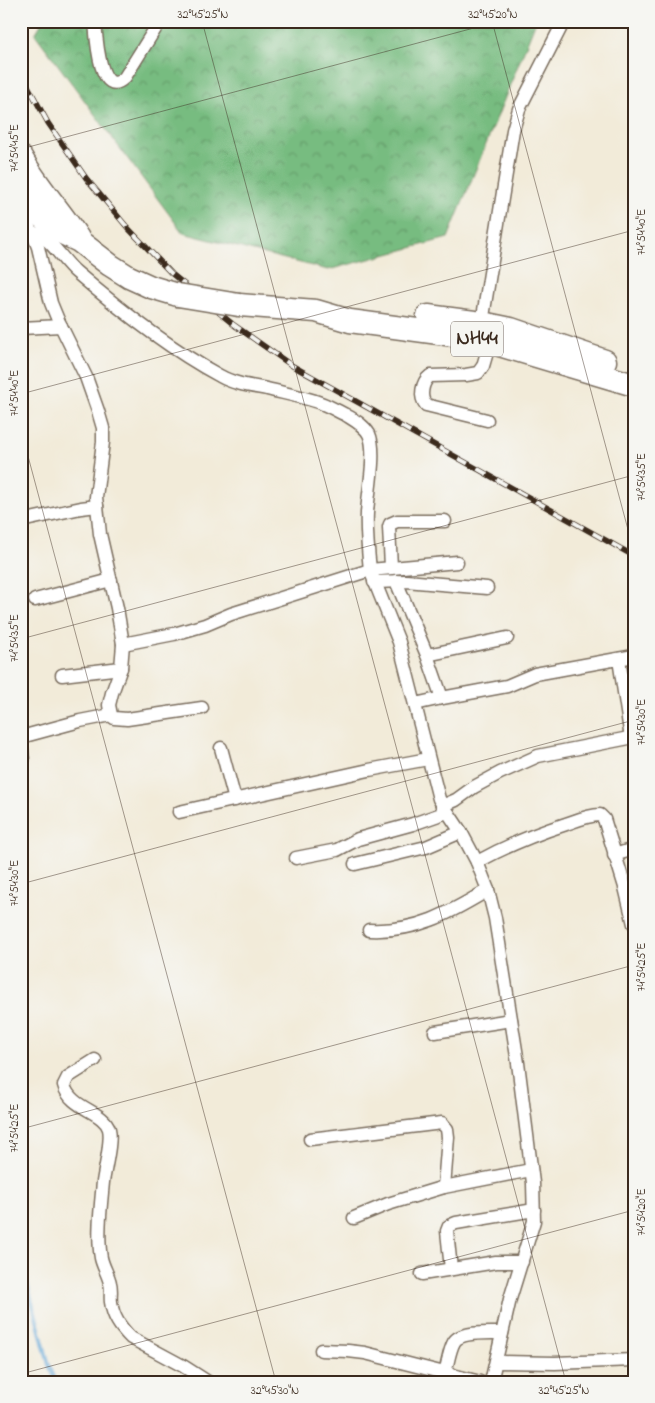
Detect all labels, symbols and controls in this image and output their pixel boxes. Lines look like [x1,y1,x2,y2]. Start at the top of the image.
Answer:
text: 32°45'25"N [178,6,228,24]
text: 32°45'20"N [468,6,518,24]
text: 74°54'45"E [6,124,24,172]
text: 74°54'40"E [633,209,651,255]
road number: NH44 [451,322,503,356]
text: 74°54'40"E [6,370,24,416]
text: 74°54'35"E [633,453,651,501]
text: 74°54'35"E [6,614,24,662]
text: 74°54'30"E [633,699,651,745]
text: 74°54'30"E [6,860,24,906]
text: 74°54'25"E [633,942,651,992]
text: 74°54'25"E [6,1103,24,1153]
text: 74°54'20"E [633,1188,651,1236]
text: 32°45'30"N [251,1382,299,1400]
text: 32°45'25"N [539,1382,589,1400]

